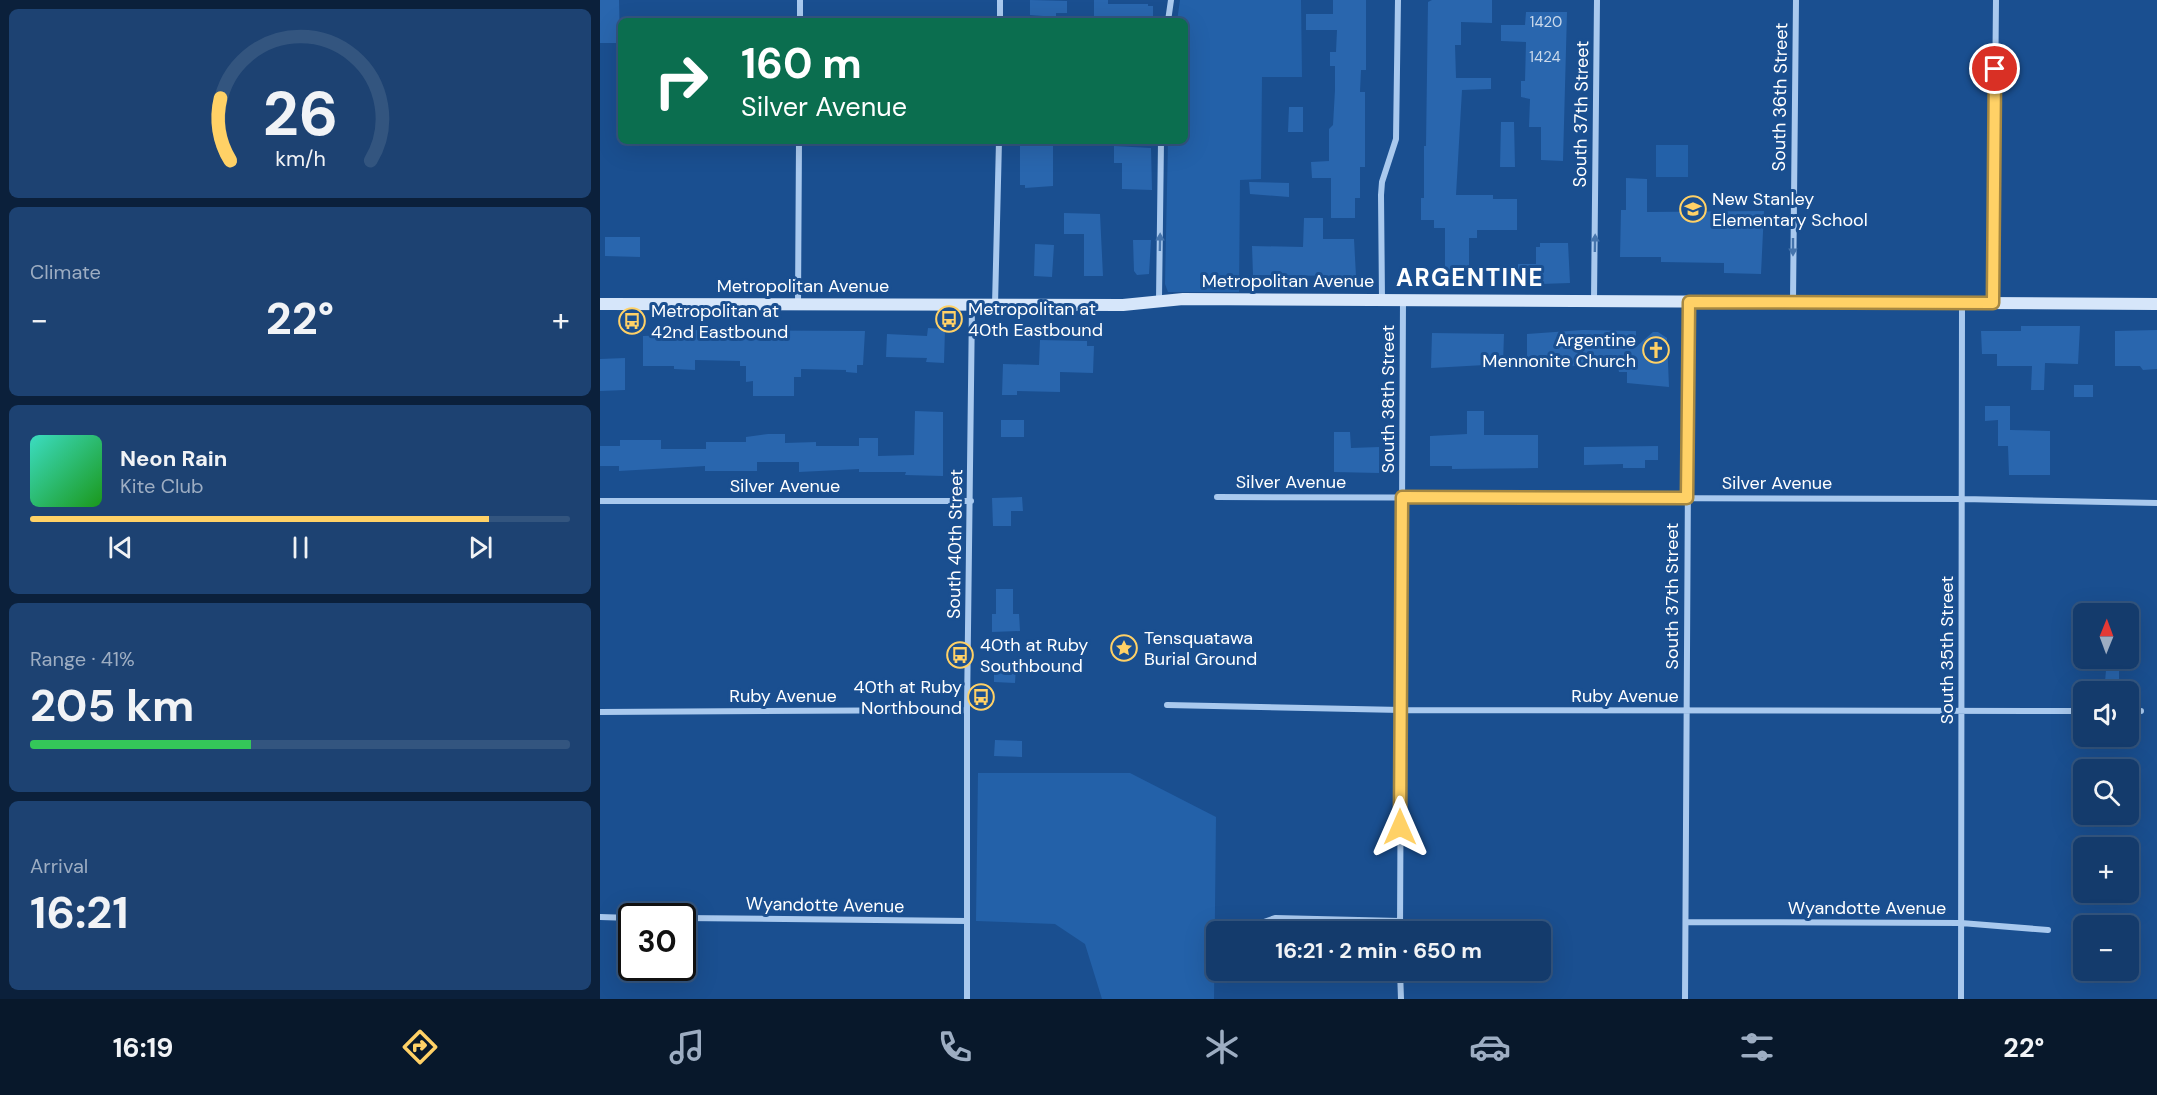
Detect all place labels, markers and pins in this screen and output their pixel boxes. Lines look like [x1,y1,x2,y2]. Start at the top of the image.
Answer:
pin [1969,43,2020,94]
place label: New Stanley Elementary School [1712,187,1868,232]
school or university icon: New Stanley Elementary School [1678,194,1708,224]
place label: Metropolitan at 40th Eastbound [968,297,1103,342]
place label: Metropolitan at 42nd Eastbound [651,299,788,344]
bus stop icon: Metropolitan at 40th Eastbound [934,304,964,334]
bus stop icon: Metropolitan at 42nd Eastbound [617,306,647,336]
place label: Argentine Mennonite Church [1482,328,1636,373]
church icon: Argentine Mennonite Church [1641,335,1671,365]
place label: Tensquatawa Burial Ground [1144,626,1257,671]
place label: 40th at Ruby Southbound [980,633,1088,678]
place icon: Tensquatawa Burial Ground [1109,633,1139,663]
bus stop icon: 40th at Ruby Southbound [945,640,975,670]
place label: 40th at Ruby Northbound [854,675,962,720]
bus stop icon: 40th at Ruby Northbound [966,682,996,712]

